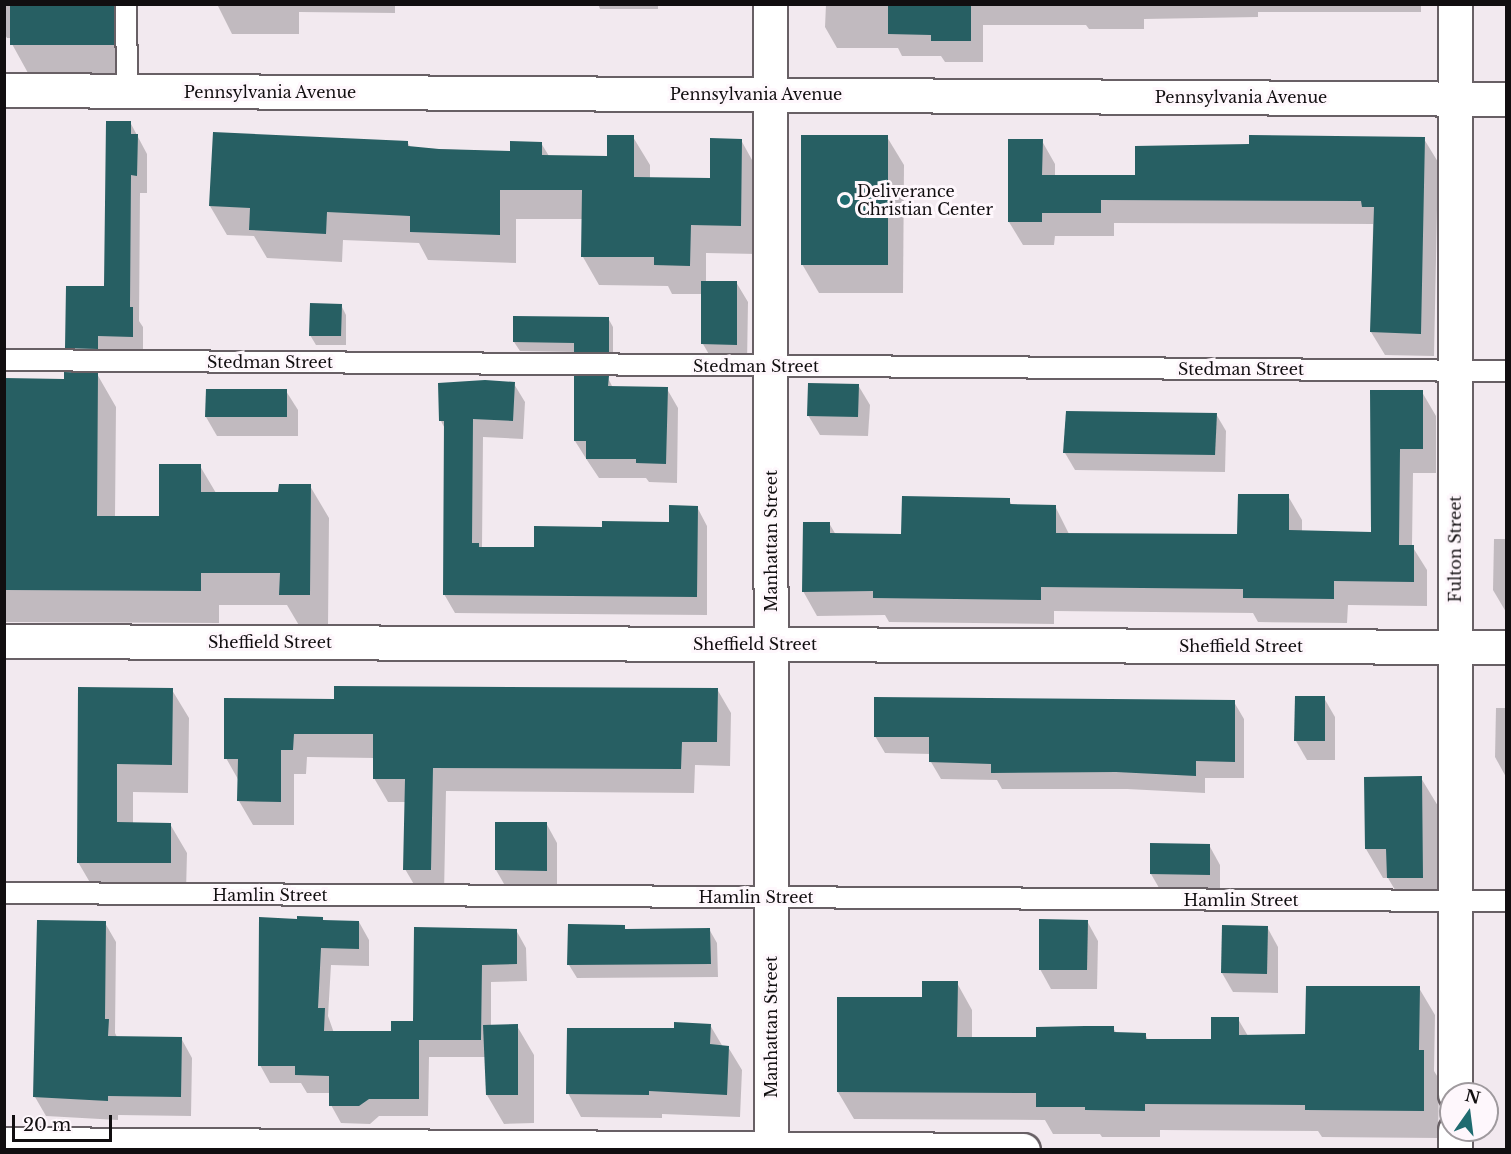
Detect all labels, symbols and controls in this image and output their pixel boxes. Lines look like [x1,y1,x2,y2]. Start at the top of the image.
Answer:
street label: Pennsylvania Avenue [183,82,357,102]
street label: Pennsylvania Avenue [669,84,843,104]
street label: Pennsylvania Avenue [1154,87,1328,107]
place label: Deliverance Christian Center [857,181,993,219]
marker: Deliverance Christian Center [838,193,852,207]
street label: Stedman Street [207,352,333,372]
street label: Stedman Street [693,356,819,376]
street label: Stedman Street [1178,359,1304,379]
street label: Manhattan Street [761,470,781,612]
street label: Fulton Street [1445,496,1465,602]
street label: Sheffield Street [208,632,332,652]
street label: Sheffield Street [693,634,817,654]
street label: Sheffield Street [1179,636,1303,656]
street label: Hamlin Street [212,885,328,905]
street label: Hamlin Street [698,887,814,907]
street label: Hamlin Street [1183,890,1299,910]
street label: Manhattan Street [761,956,781,1098]
north arrow [1439,1082,1499,1142]
text: N [1463,1085,1483,1108]
scale bar [15,1103,116,1141]
text: 20 m [23,1114,71,1136]

